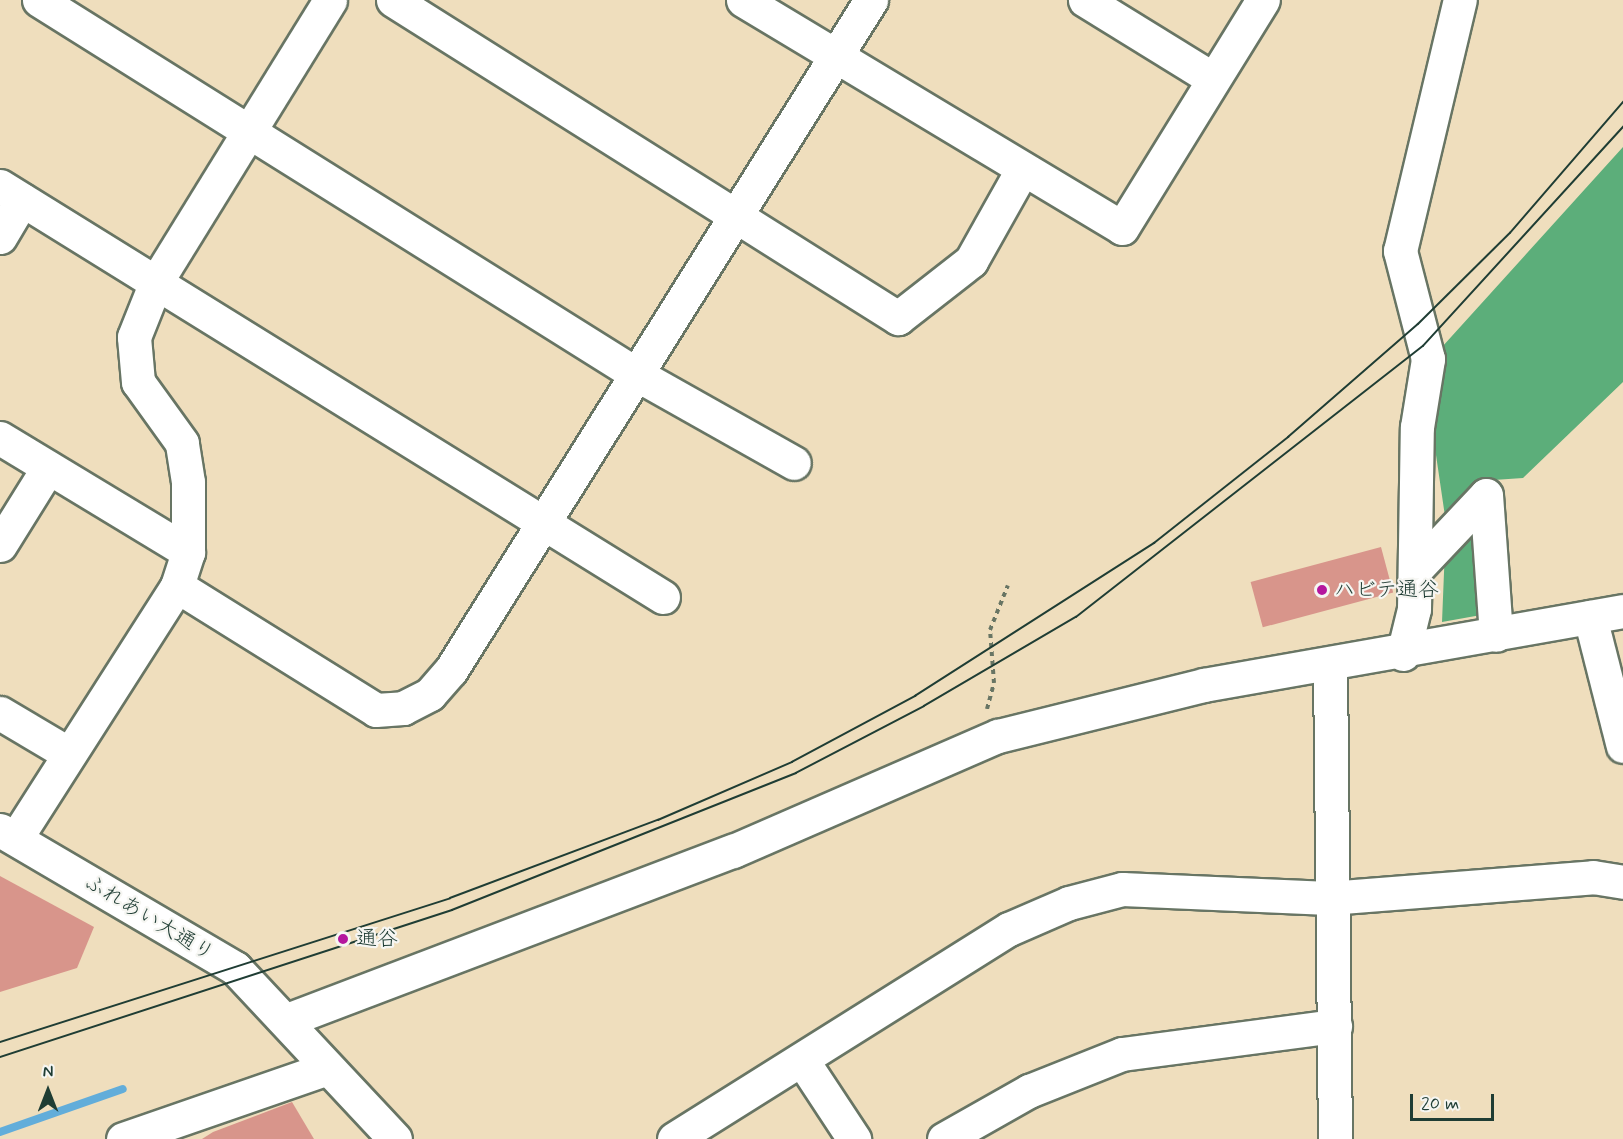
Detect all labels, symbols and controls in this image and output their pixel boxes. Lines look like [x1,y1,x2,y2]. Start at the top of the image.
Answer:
place label: ハビテ通谷 [1334,577,1439,603]
marker: ハビテ通谷 [1315,583,1329,597]
street label: ふれあい大通り [80,869,218,967]
place label: 通谷 [356,926,398,952]
marker: 通谷 [334,930,352,948]
north arrow [18,1061,78,1121]
text: N [43,1062,53,1083]
scale bar [1413,1082,1497,1120]
text: 20 m [1421,1092,1459,1116]

